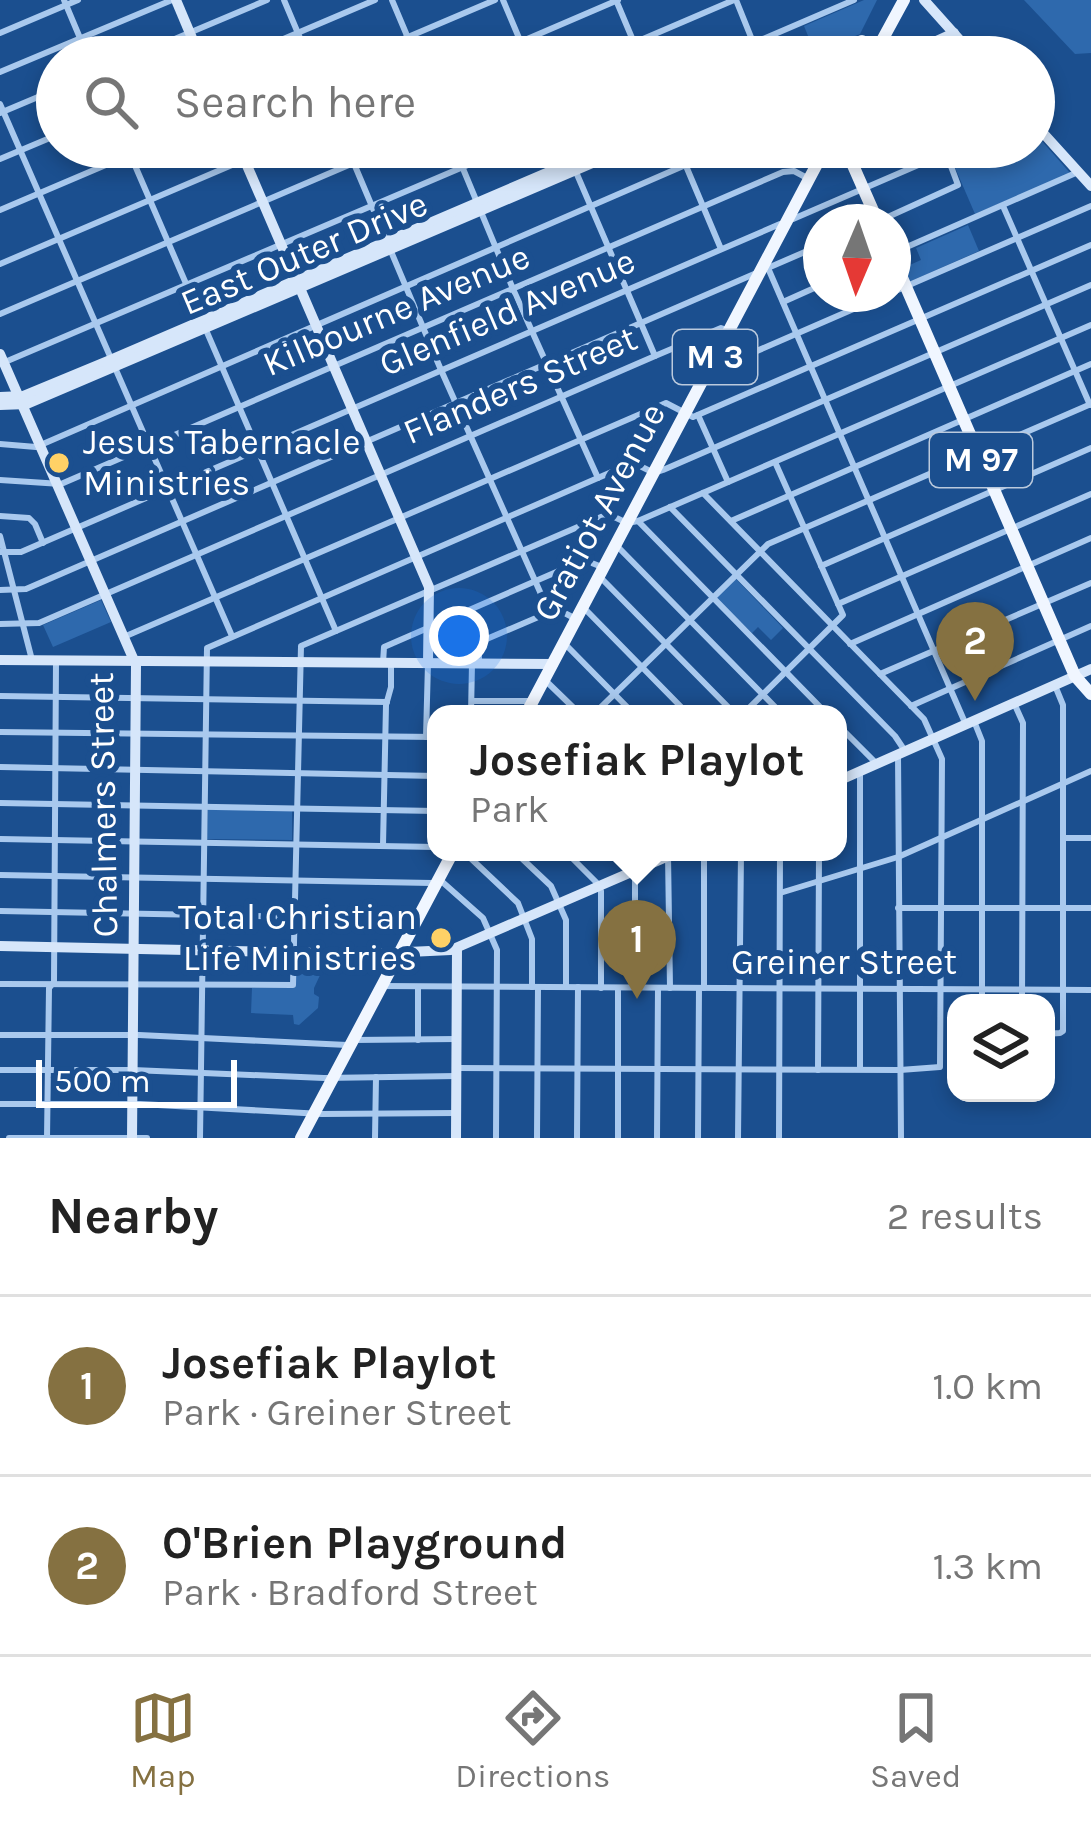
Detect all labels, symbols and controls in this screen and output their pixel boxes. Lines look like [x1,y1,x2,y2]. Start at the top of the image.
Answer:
search box [36,36,1055,168]
icon: search [78,69,144,135]
text: Search here [174,76,416,128]
street label: East Outer Drive [174,182,434,324]
north arrow [803,204,911,312]
street label: Kilbourne Avenue [256,235,536,385]
street label: Glenfield Avenue [373,239,641,385]
street label: Flanders Street [397,317,643,453]
road number: M 3 [673,330,757,384]
street label: Gratiot Avenue [524,396,674,628]
place label: Jesus Tabernacle Ministries [83,421,360,504]
road number: M 97 [930,433,1032,487]
marker: Jesus Tabernacle Ministries [46,450,72,476]
pin: 2 [936,602,1014,701]
your location [429,606,489,666]
street label: Chalmers Street [80,672,126,938]
popup [427,705,847,861]
text: Josefiak Playlot [470,734,804,786]
text: Park [470,786,549,832]
place label: Total Christian Life Ministries [178,896,417,979]
pin: 1 [598,900,676,999]
marker: Total Christian Life Ministries [428,925,454,951]
street label: Greiner Street [731,941,957,983]
map controls [947,994,1055,1102]
button: layers [947,994,1055,1102]
scale bar [36,1054,237,1107]
text: 500 m [54,1062,151,1100]
text: Nearby [48,1186,218,1246]
text: 2 results [887,1193,1043,1239]
text: Josefiak Playlot [162,1337,496,1389]
text: 1 [80,1363,94,1409]
text: 1.0 km [932,1363,1043,1409]
text: Park · Greiner Street [162,1389,511,1435]
text: O'Brien Playground [162,1517,567,1569]
text: 2 [75,1543,99,1589]
text: 1.3 km [932,1543,1043,1589]
text: Park · Bradford Street [162,1569,538,1615]
tab: Map [130,1685,196,1795]
tab: Directions [455,1685,610,1795]
tab: Saved [870,1685,961,1795]

